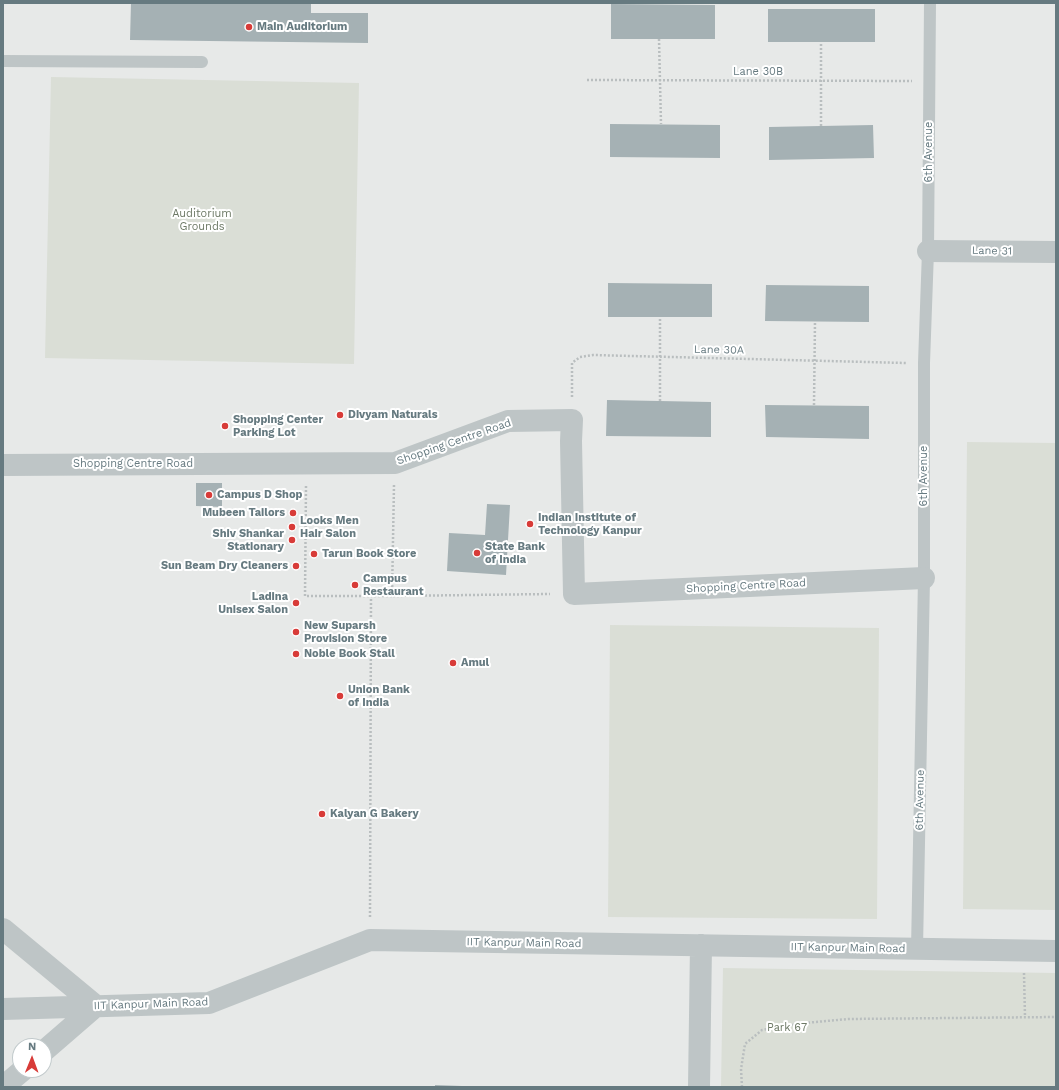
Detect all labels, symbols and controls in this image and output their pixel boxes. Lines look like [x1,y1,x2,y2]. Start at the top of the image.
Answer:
place label: Main Auditorium [257,20,347,34]
marker: Main Auditorium [244,22,254,32]
street label: Lane 30B [733,65,783,79]
street label: 6th Avenue [922,122,936,182]
park label: Auditorium Grounds [172,207,232,233]
street label: Lane 31 [972,244,1012,258]
street label: Lane 30A [694,343,744,357]
place label: Divyam Naturals [348,408,438,422]
marker: Divyam Naturals [335,410,345,420]
place label: Shopping Center Parking Lot [233,413,323,439]
street label: Shopping Centre Road [395,416,513,468]
marker: Shopping Center Parking Lot [220,421,230,431]
street label: 6th Avenue [917,446,931,506]
street label: Shopping Centre Road [73,457,193,471]
place label: Campus D Shop [217,488,302,502]
marker: Campus D Shop [204,490,214,500]
place label: Mubeen Tailors [202,506,285,520]
marker: Mubeen Tailors [288,508,298,518]
place label: Indian Institute of Technology Kanpur [538,511,642,537]
place label: Looks Men Hair Salon [300,514,359,540]
marker: Indian Institute of Technology Kanpur [525,519,535,529]
marker: Looks Men Hair Salon [287,522,297,532]
place label: Shiv Shankar Stationary [213,527,284,553]
marker: Shiv Shankar Stationary [287,535,297,545]
place label: State Bank of India [485,540,545,566]
place label: Tarun Book Store [322,547,416,561]
marker: State Bank of India [472,548,482,558]
marker: Tarun Book Store [309,549,319,559]
place label: Sun Beam Dry Cleaners [161,559,288,573]
marker: Sun Beam Dry Cleaners [291,561,301,571]
place label: Campus Restaurant [363,572,423,598]
street label: Shopping Centre Road [686,576,806,596]
marker: Campus Restaurant [350,580,360,590]
place label: Ladina Unisex Salon [218,590,288,616]
marker: Ladina Unisex Salon [291,598,301,608]
place label: New Suparsh Provision Store [304,619,387,645]
marker: New Suparsh Provision Store [291,627,301,637]
place label: Noble Book Stall [304,647,395,661]
marker: Noble Book Stall [291,649,301,659]
place label: Amul [461,656,489,670]
marker: Amul [448,658,458,668]
place label: Union Bank of India [348,683,410,709]
marker: Union Bank of India [335,691,345,701]
street label: 6th Avenue [913,770,927,830]
place label: Kalyan G Bakery [330,807,419,821]
marker: Kalyan G Bakery [317,809,327,819]
street label: IIT Kanpur Main Road [466,935,582,951]
street label: IIT Kanpur Main Road [790,940,906,956]
street label: IIT Kanpur Main Road [93,995,209,1013]
park label: Park 67 [767,1021,807,1035]
north arrow [12,1038,52,1078]
text: N [28,1040,36,1053]

